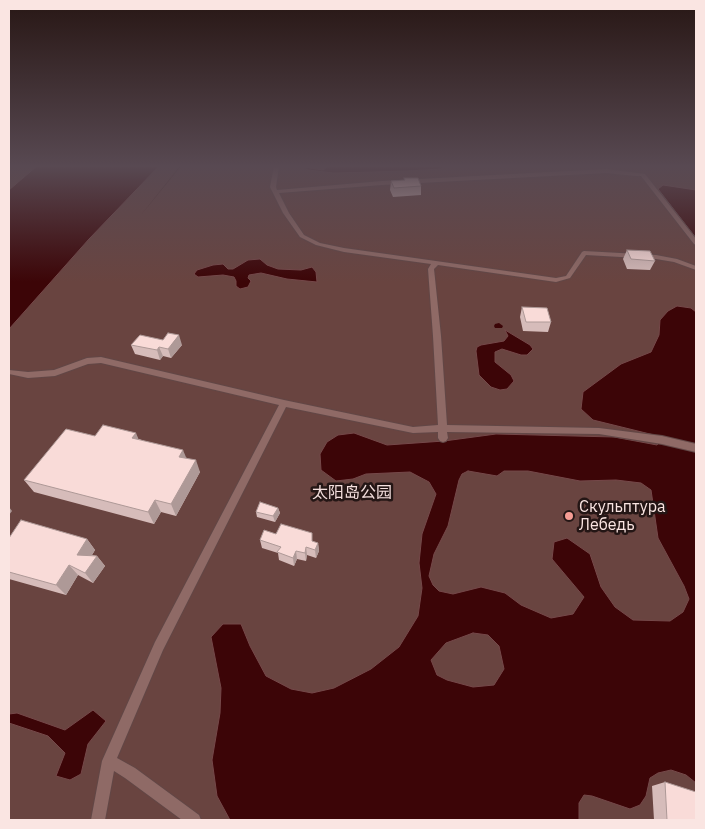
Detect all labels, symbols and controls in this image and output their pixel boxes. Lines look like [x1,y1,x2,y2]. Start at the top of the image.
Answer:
park label: 太阳岛公园 [312,483,392,503]
place label: Скульптура Лебедь [579,497,665,535]
marker: Скульптура Лебедь [563,510,575,522]

